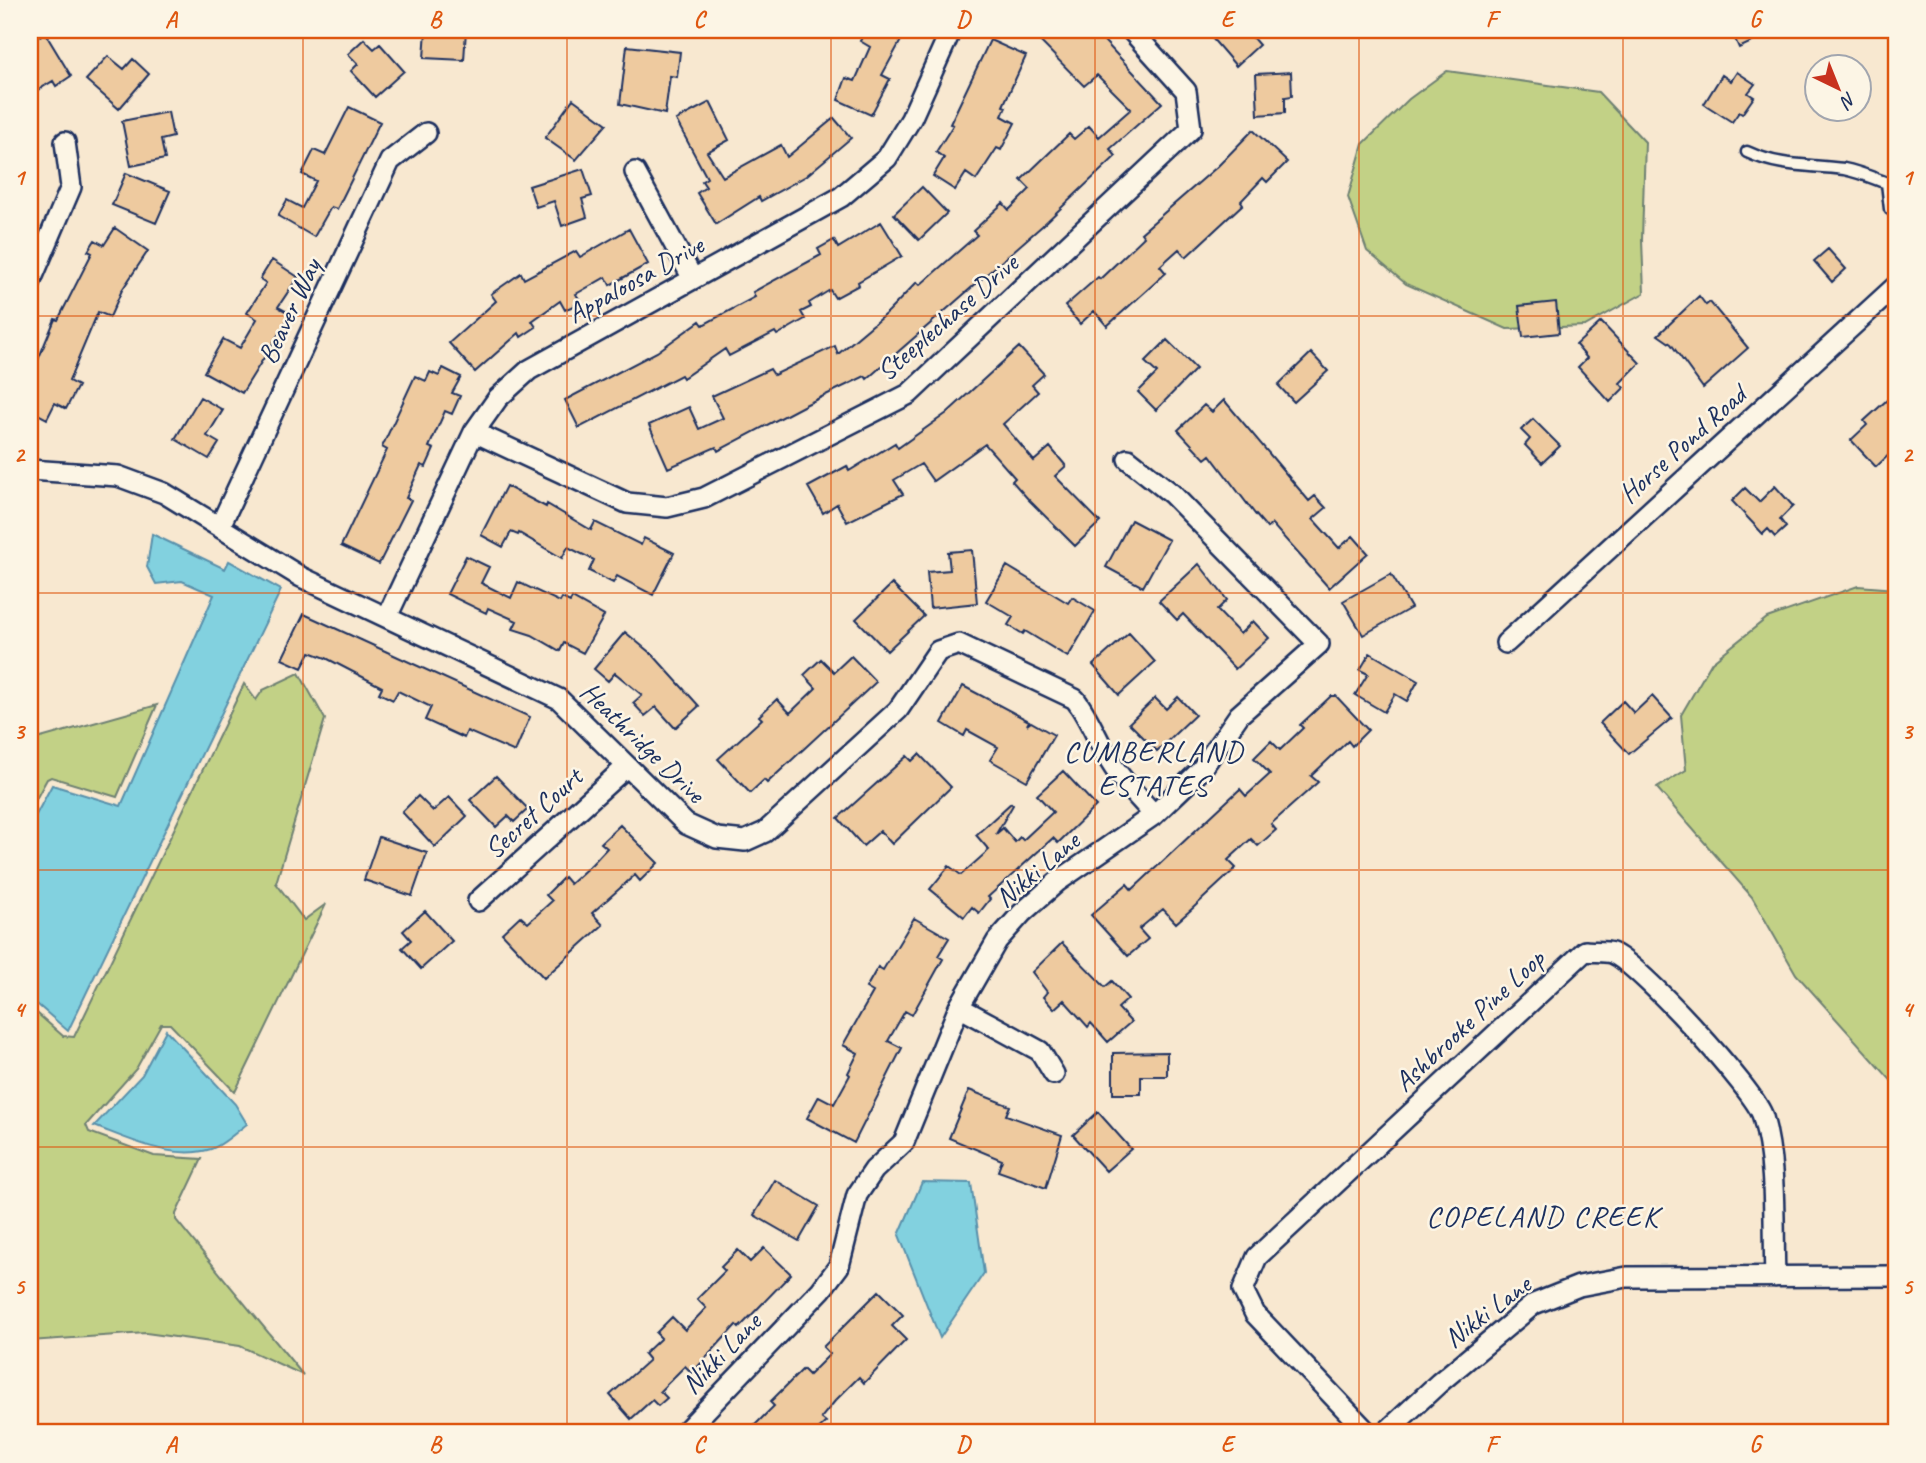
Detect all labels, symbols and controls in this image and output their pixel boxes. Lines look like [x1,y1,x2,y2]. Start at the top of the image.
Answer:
text: A [165,5,179,34]
text: B [429,5,443,34]
text: C [694,5,708,34]
text: D [956,5,972,34]
text: E [1221,5,1237,34]
text: F [1486,5,1502,34]
text: G [1749,5,1764,34]
north arrow [1804,52,1874,122]
text: N [1834,87,1861,115]
text: 1 [14,163,27,192]
text: 1 [1902,163,1915,192]
street label: Appaloosa Drive [561,226,711,331]
street label: Steeplechase Drive [869,245,1027,388]
street label: Beaver Way [249,251,330,369]
street label: Horse Pond Road [1611,375,1756,510]
text: 2 [14,440,27,469]
text: 2 [1902,440,1915,469]
street label: Heathridge Drive [573,674,714,812]
text: 3 [14,717,27,746]
text: 3 [1902,717,1915,746]
district label: CUMBERLAND ESTATES [1064,732,1245,804]
street label: Secret Court [477,758,591,866]
street label: Nikki Lane [987,822,1088,915]
street label: Ashbrooke Pine Loop [1386,940,1553,1099]
text: 4 [14,995,27,1024]
text: 4 [1902,995,1915,1024]
district label: COPELAND CREEK [1426,1197,1664,1235]
street label: Nikki Lane [1436,1266,1539,1355]
text: 5 [14,1272,26,1301]
text: 5 [1902,1272,1914,1301]
street label: Nikki Lane [674,1303,770,1401]
text: A [165,1430,179,1459]
text: B [429,1430,443,1459]
text: C [694,1430,708,1459]
text: D [956,1430,972,1459]
text: E [1221,1430,1237,1459]
text: F [1486,1430,1502,1459]
text: G [1749,1430,1764,1459]

